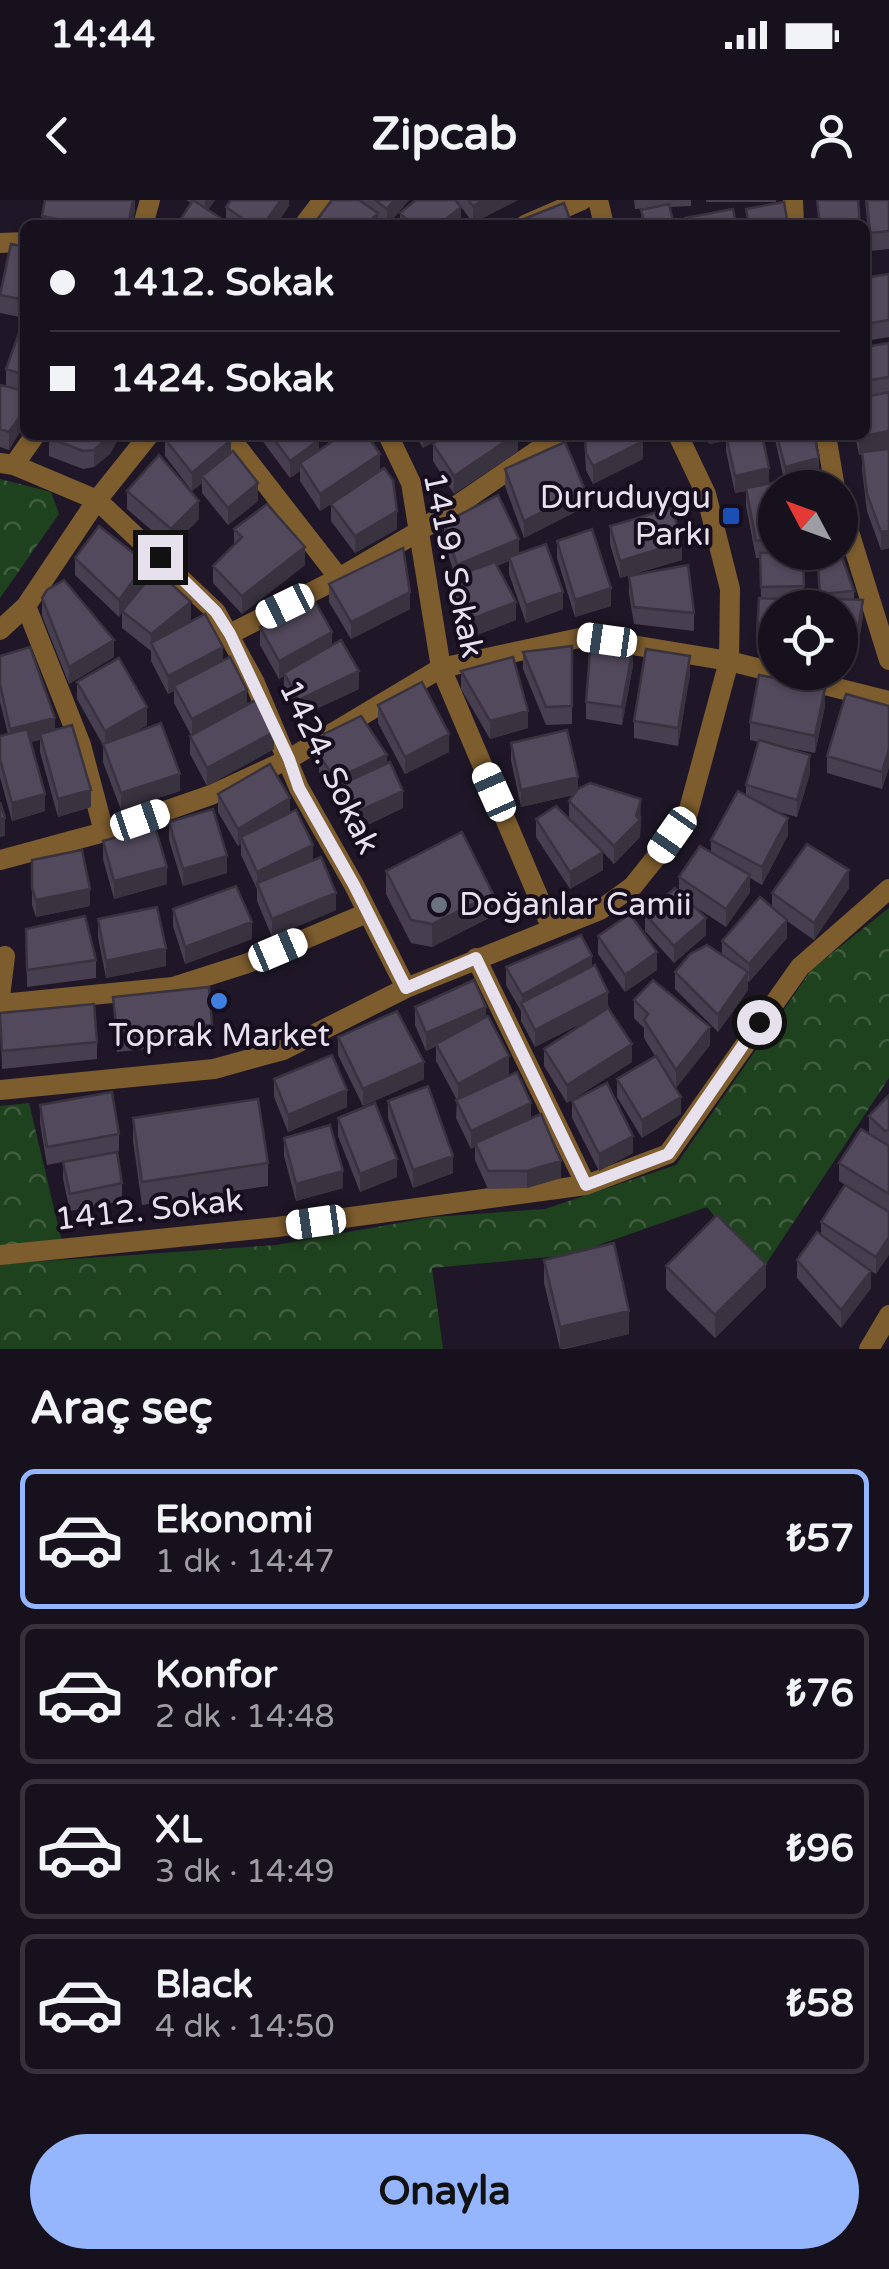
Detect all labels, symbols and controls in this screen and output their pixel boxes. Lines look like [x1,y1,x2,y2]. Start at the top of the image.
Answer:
text: 14:44 [50,12,155,58]
icon: back [30,108,85,163]
text: Zipcab [372,108,517,162]
icon: person [804,108,859,163]
text: 1412. Sokak [110,260,334,306]
text: 1424. Sokak [110,356,334,402]
street label: 1419. Sokak [415,469,491,661]
north arrow [758,470,858,570]
map controls [758,470,858,690]
place label: Duruduygu Parkı [540,479,711,554]
marker: Duruduygu Parkı [720,505,742,527]
route end [138,535,183,580]
car [251,579,319,633]
button: locate [758,590,858,690]
car [575,621,639,659]
street label: 1424. Sokak [271,674,387,860]
car [468,758,520,826]
car [107,796,173,844]
car [643,802,701,868]
place label: Doğanlar Camii [459,886,692,924]
marker: Doğanlar Camii [428,894,450,916]
car [245,924,311,976]
marker: Toprak Market [208,990,230,1012]
route start [737,1000,782,1045]
place label: Toprak Market [108,1017,330,1055]
street label: 1412. Sokak [53,1181,245,1239]
car [284,1203,348,1241]
text: Araç seç [30,1382,213,1436]
icon: car [35,1494,125,1584]
text: Ekonomi [155,1497,313,1543]
text: ₺57 [786,1516,854,1562]
text: 1 dk · 14:47 [155,1543,335,1581]
icon: car [35,1649,125,1739]
text: Konfor [155,1652,277,1698]
text: ₺76 [786,1671,854,1717]
text: 2 dk · 14:48 [155,1698,335,1736]
icon: car [35,1804,125,1894]
text: XL [155,1807,202,1853]
text: ₺96 [786,1826,854,1872]
text: 3 dk · 14:49 [155,1853,335,1891]
icon: car [35,1959,125,2049]
text: Black [155,1962,253,2008]
text: ₺58 [786,1981,854,2027]
text: 4 dk · 14:50 [155,2008,335,2046]
button: Onayla [30,2134,859,2249]

